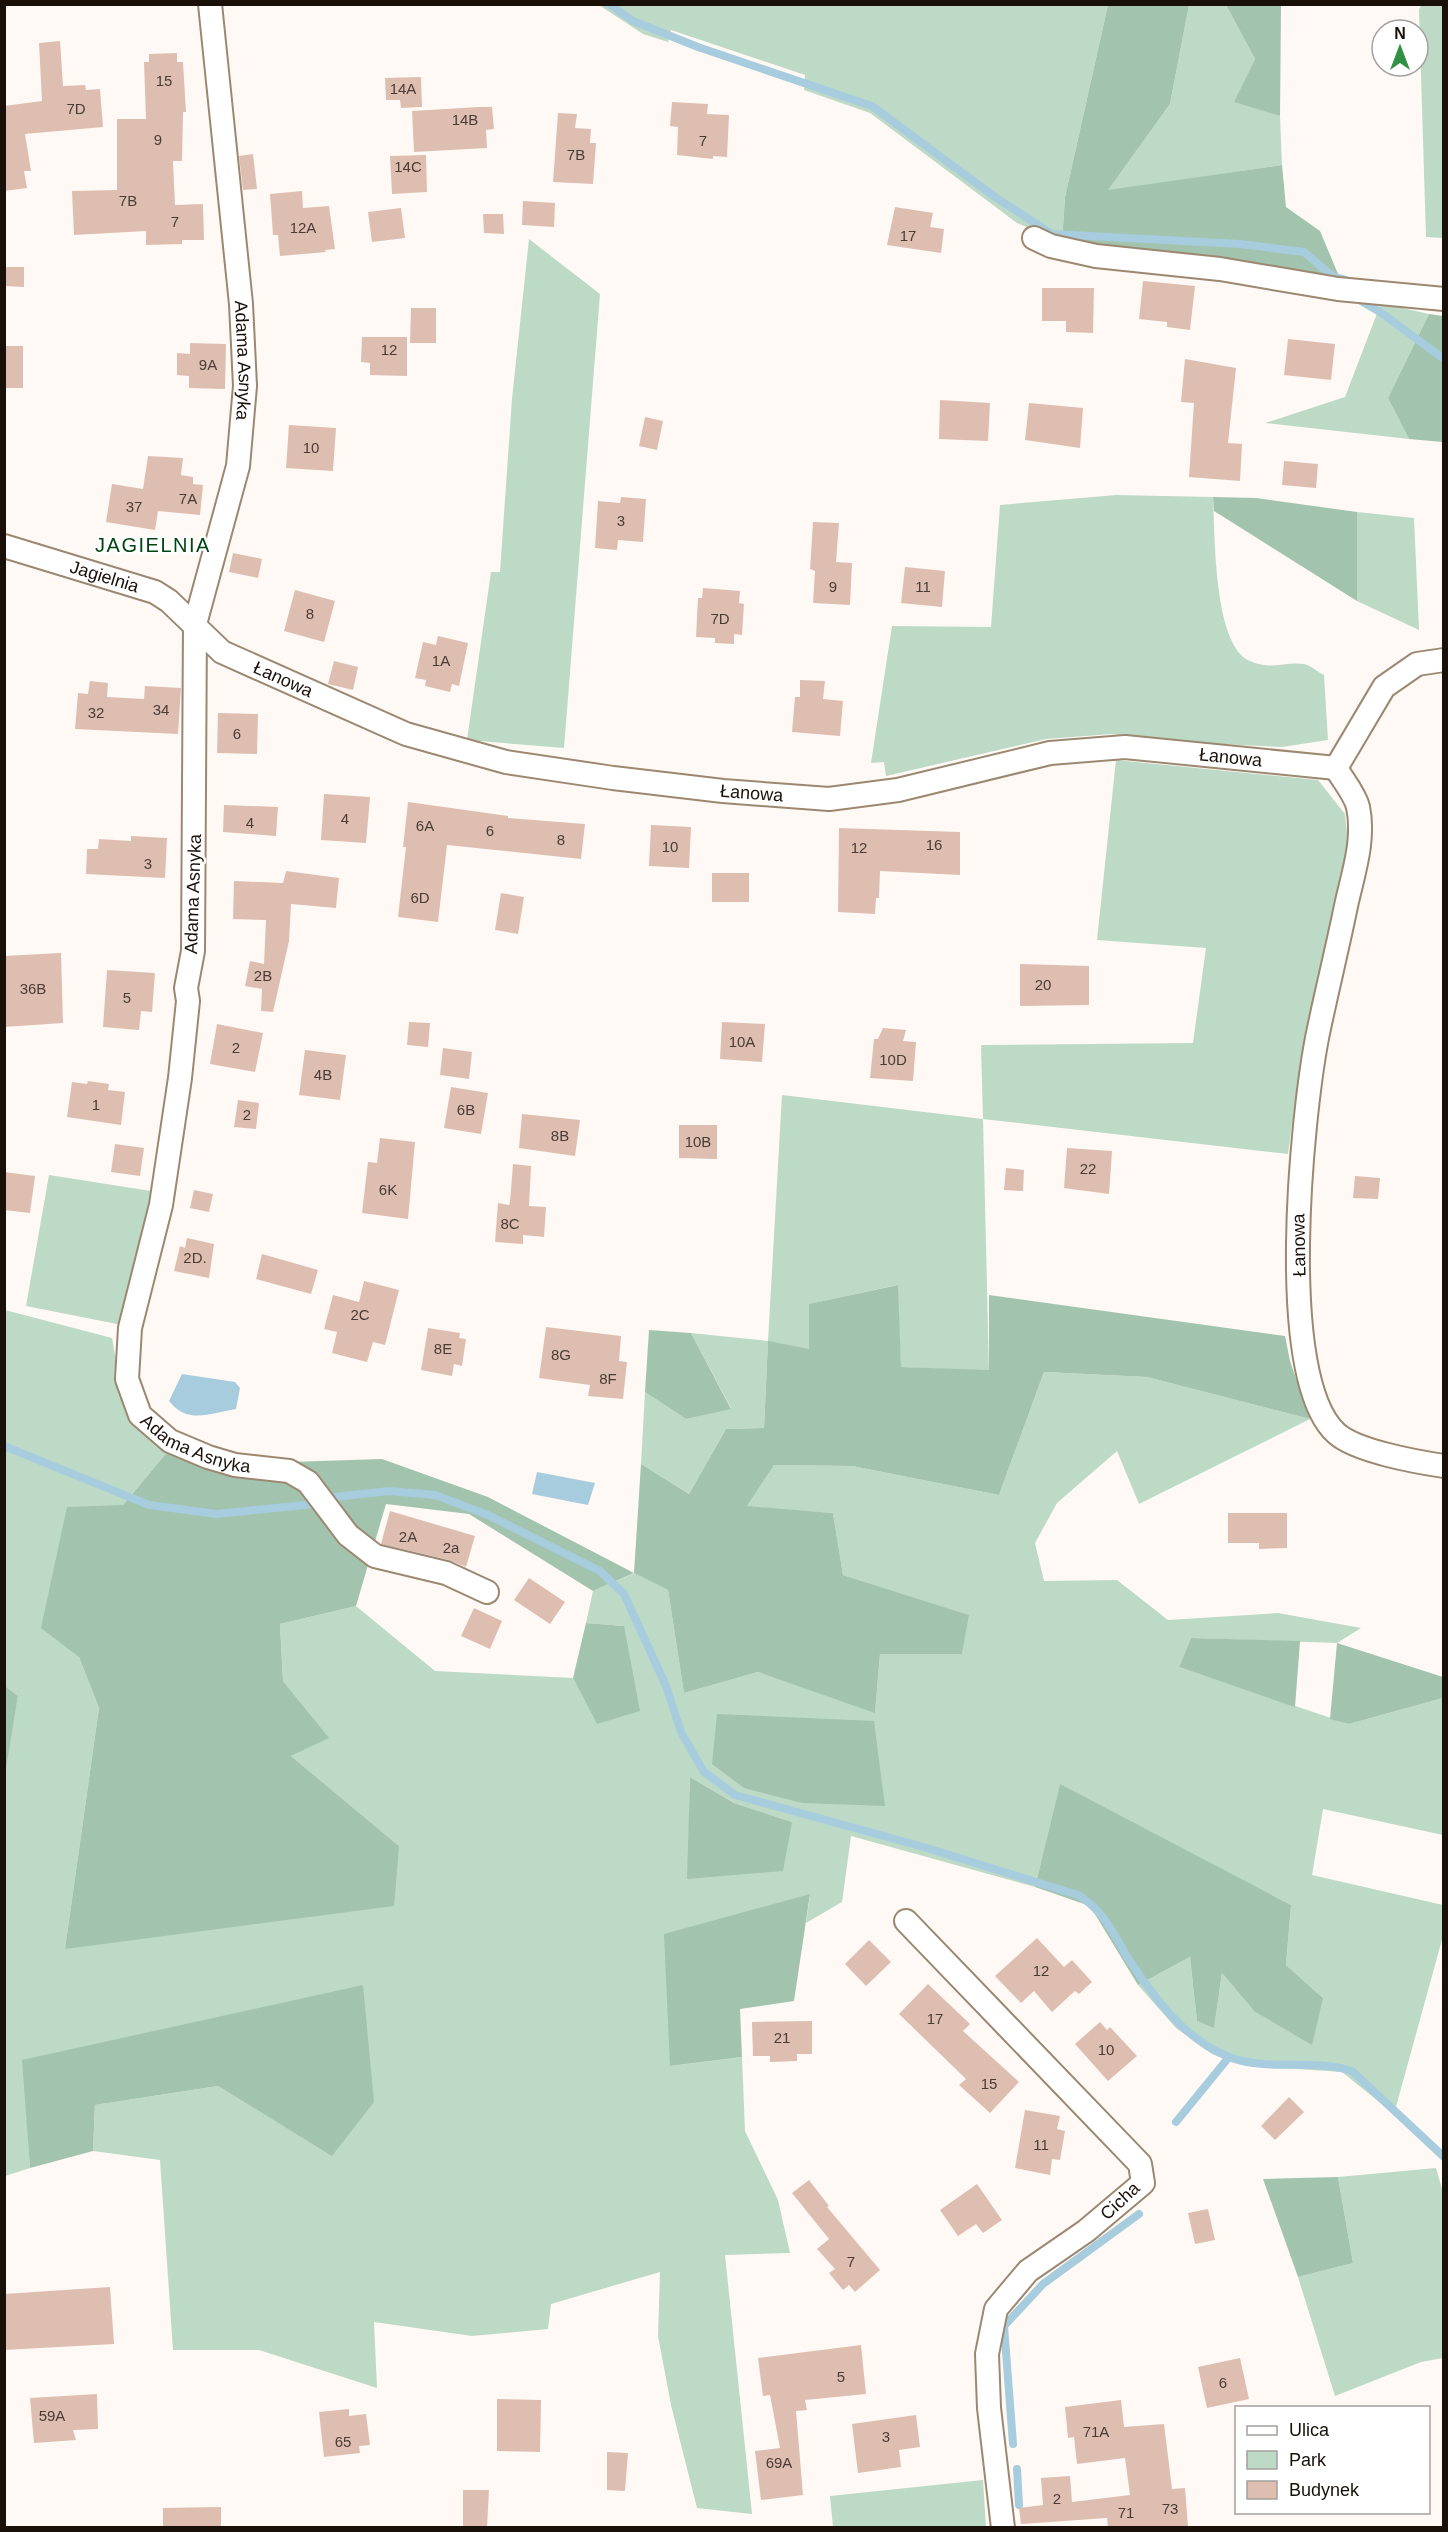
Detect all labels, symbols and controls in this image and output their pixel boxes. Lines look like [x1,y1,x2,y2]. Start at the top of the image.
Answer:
north arrow [1370,18,1430,78]
text: N [1394,25,1406,42]
house number: 15 [156,72,172,89]
house number: 14A [390,80,416,97]
house number: 7D [66,100,86,117]
house number: 14B [452,111,478,128]
house number: 9 [154,131,162,148]
house number: 7 [699,132,707,149]
house number: 7B [567,146,585,163]
house number: 14C [394,158,422,175]
house number: 7B [119,192,137,209]
house number: 7 [171,213,179,230]
house number: 12A [290,219,316,236]
house number: 17 [900,227,916,244]
street label: Adama Asnyka [231,300,255,422]
house number: 12 [381,341,397,358]
house number: 9A [199,356,217,373]
house number: 10 [303,439,319,456]
house number: 7A [179,490,197,507]
house number: 37 [126,498,142,515]
house number: 3 [617,512,625,529]
district label: JAGIELNIA [95,534,211,556]
street label: Jagielnia [68,557,142,597]
house number: 9 [829,578,837,595]
house number: 11 [915,578,931,595]
house number: 8 [306,605,314,622]
house number: 7D [710,610,730,627]
house number: 1A [432,652,450,669]
street label: Łanowa [250,657,317,702]
house number: 34 [153,701,169,718]
house number: 32 [88,704,104,721]
house number: 6 [233,725,241,742]
street label: Łanowa [1198,744,1264,771]
street label: Łanowa [719,781,785,806]
house number: 4 [341,810,349,827]
house number: 4 [246,814,254,831]
house number: 6A [416,817,434,834]
house number: 6 [486,822,494,839]
house number: 8 [557,831,565,848]
street label: Adama Asnyka [181,833,205,954]
house number: 16 [926,836,942,853]
house number: 10 [662,838,678,855]
house number: 12 [851,839,867,856]
house number: 3 [144,855,152,872]
house number: 6D [410,889,430,906]
house number: 2B [254,967,272,984]
house number: 20 [1035,976,1051,993]
house number: 36B [20,980,46,997]
house number: 5 [123,989,131,1006]
house number: 10A [729,1033,755,1050]
house number: 2 [232,1039,240,1056]
house number: 10D [879,1051,907,1068]
house number: 4B [314,1066,332,1083]
house number: 1 [92,1096,100,1113]
house number: 6B [457,1101,475,1118]
house number: 2 [243,1106,251,1123]
house number: 8B [551,1127,569,1144]
house number: 10B [685,1133,711,1150]
house number: 22 [1080,1160,1096,1177]
house number: 6K [379,1181,397,1198]
street label: Łanowa [1288,1212,1310,1277]
house number: 8C [500,1215,520,1232]
house number: 2D. [183,1249,207,1266]
house number: 2C [350,1306,370,1323]
house number: 8E [434,1340,452,1357]
house number: 8G [551,1346,571,1363]
house number: 8F [599,1370,617,1387]
street label: Adama Asnyka [137,1410,252,1477]
house number: 2A [399,1528,417,1545]
house number: 2a [443,1539,460,1556]
house number: 12 [1033,1962,1049,1979]
house number: 17 [927,2010,943,2027]
house number: 21 [774,2029,790,2046]
house number: 10 [1098,2041,1114,2058]
house number: 15 [981,2075,997,2092]
house number: 11 [1033,2136,1049,2153]
street label: Cicha [1096,2177,1144,2224]
house number: 7 [847,2253,855,2270]
house number: 5 [837,2368,845,2385]
house number: 6 [1219,2374,1227,2391]
legend [1235,2406,1430,2514]
house number: 59A [39,2407,65,2424]
text: Ulica [1289,2420,1330,2440]
house number: 71A [1083,2423,1109,2440]
house number: 3 [882,2428,890,2445]
house number: 65 [335,2433,351,2450]
text: Park [1289,2450,1327,2470]
house number: 69A [766,2454,792,2471]
text: Budynek [1289,2480,1360,2500]
house number: 2 [1053,2490,1061,2507]
house number: 73 [1162,2500,1178,2517]
house number: 71 [1118,2504,1134,2521]

